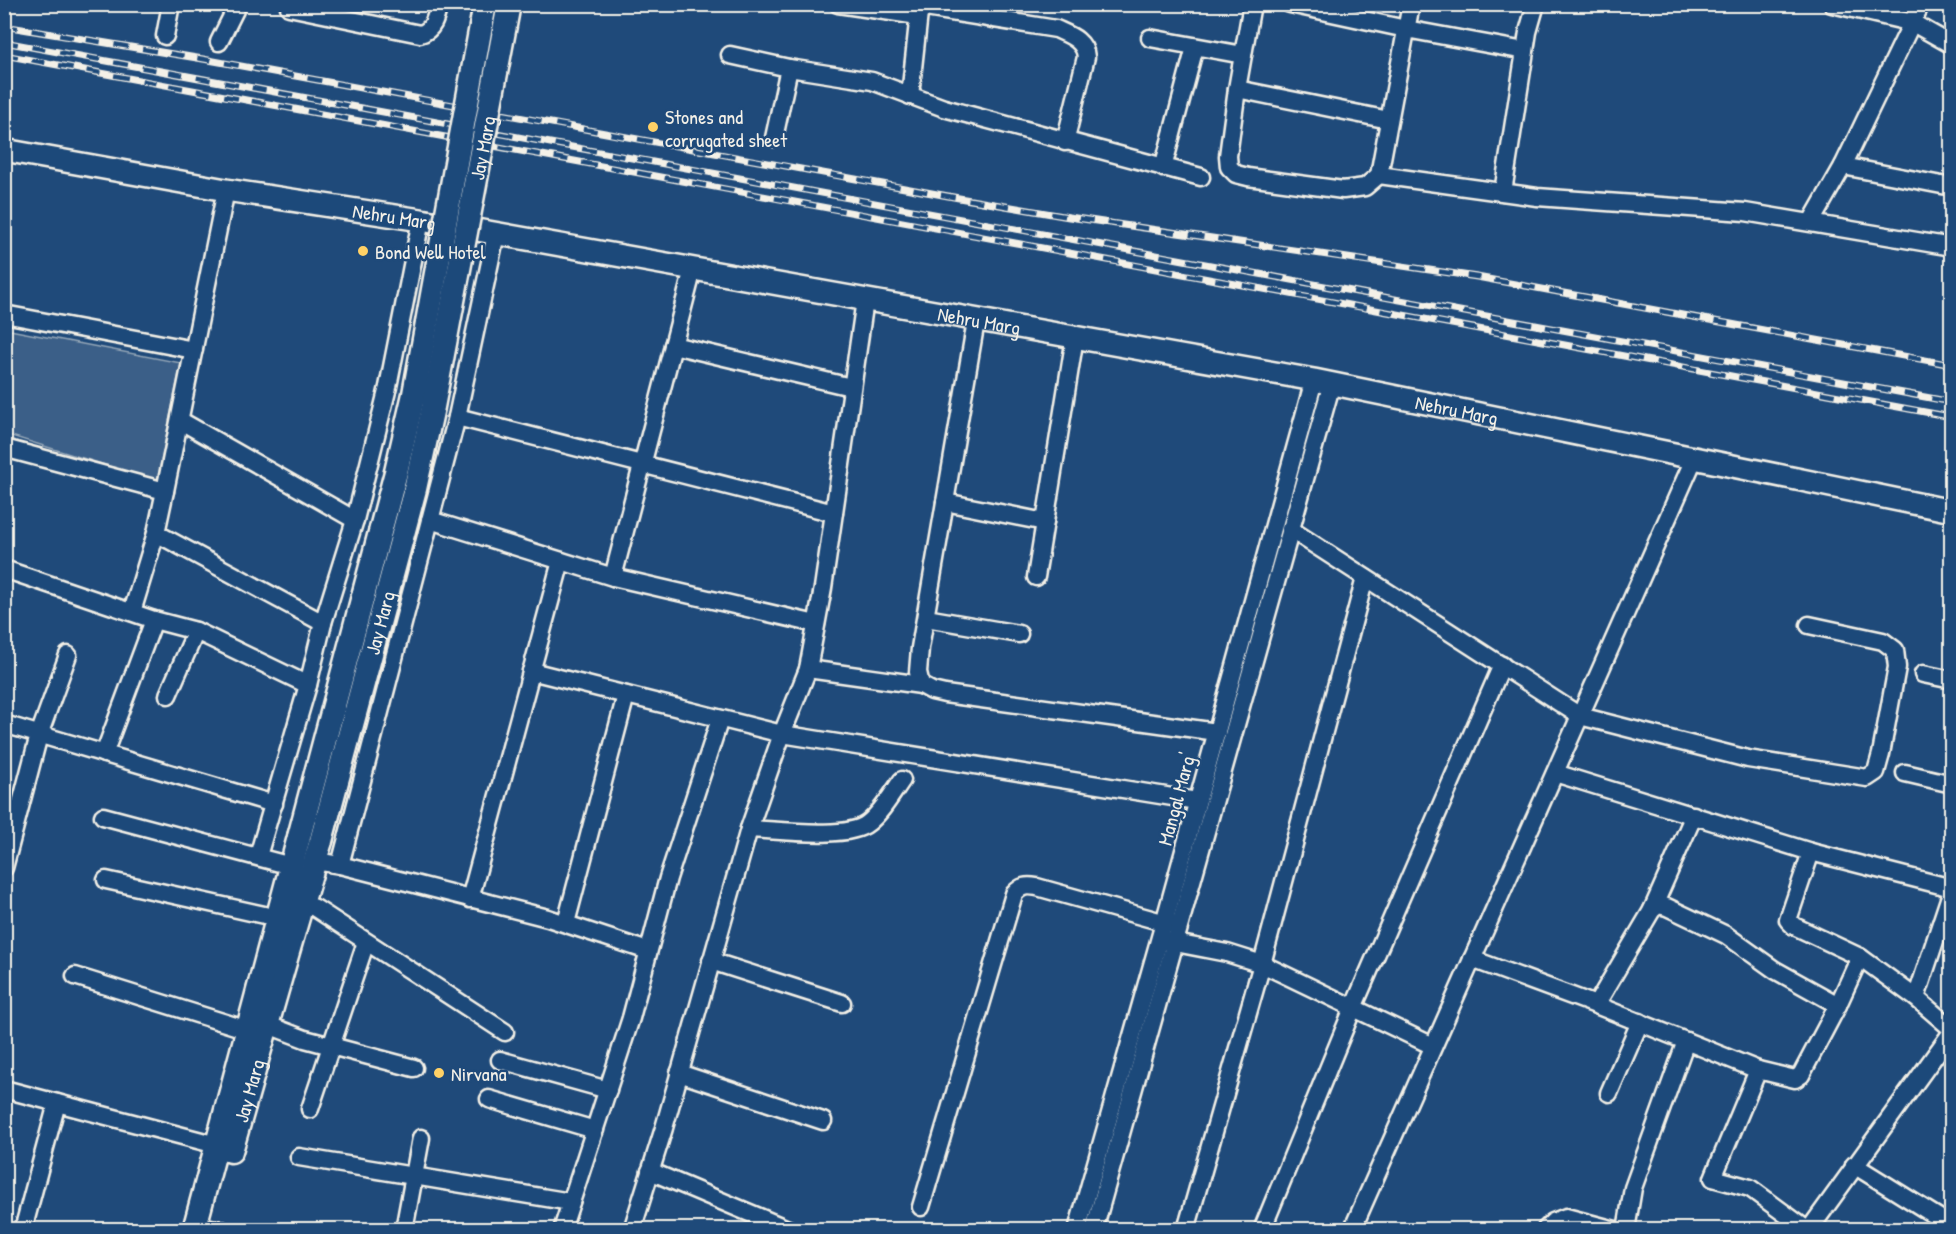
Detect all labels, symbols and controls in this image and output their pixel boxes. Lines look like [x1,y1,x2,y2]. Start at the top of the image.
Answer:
place label: Stones and corrugated sheet [665,103,788,153]
street label: Jay Marg [463,113,501,182]
marker: Stones and corrugated sheet [646,120,660,134]
street label: Nehru Marg [351,196,438,236]
place label: Bond Well Hotel [375,238,486,265]
marker: Bond Well Hotel [356,244,370,258]
street label: Nehru Marg [936,299,1023,341]
street label: Nehru Marg [1413,388,1501,431]
street label: Jay Marg [358,588,401,657]
street label: Mangal Marg' [1151,750,1201,848]
street label: Jay Marg [227,1056,270,1125]
place label: Nirvana [451,1060,507,1087]
marker: Nirvana [432,1066,446,1080]

